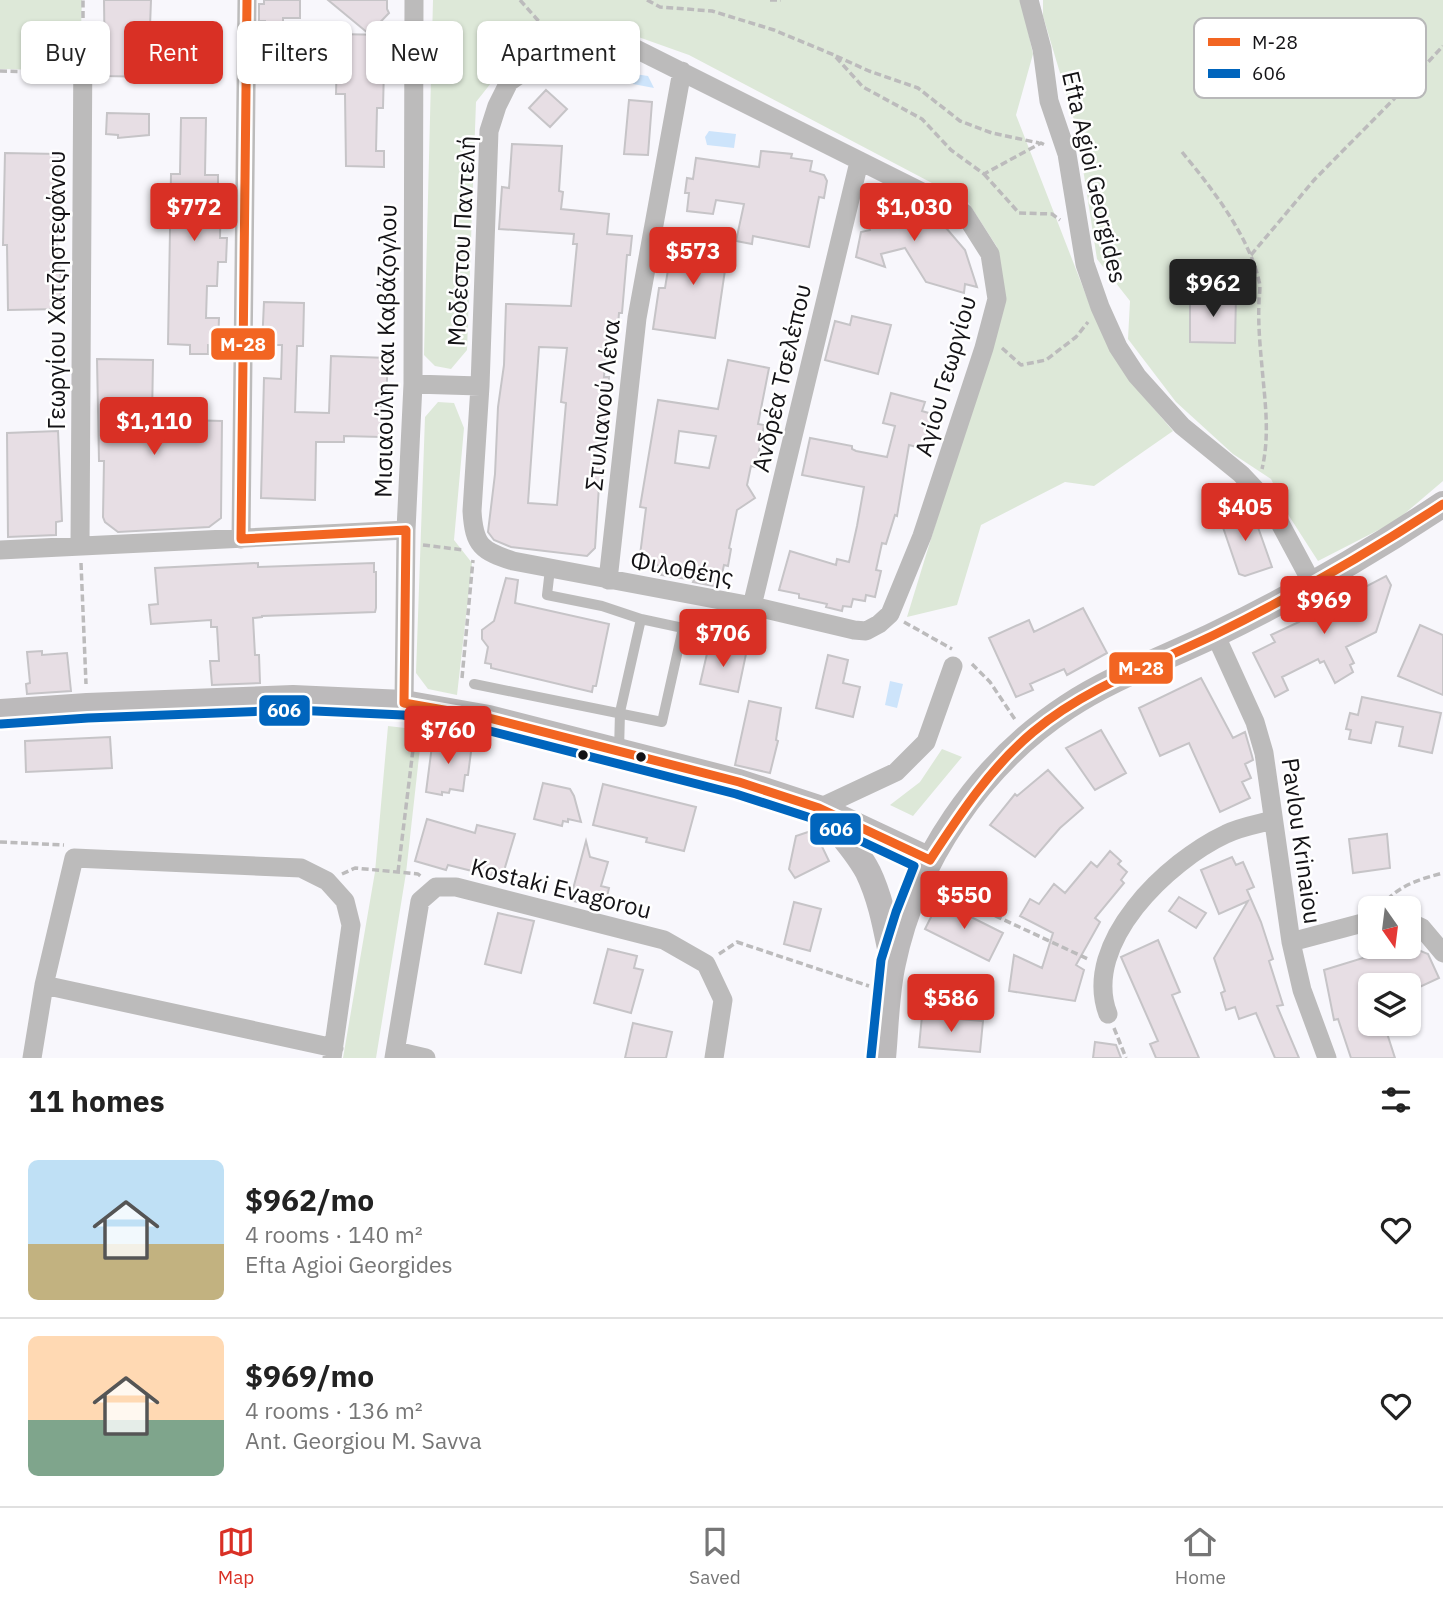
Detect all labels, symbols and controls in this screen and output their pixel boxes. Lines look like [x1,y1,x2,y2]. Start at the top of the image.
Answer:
legend [1194,18,1426,98]
chip: Buy [21,21,110,84]
chip: Rent [124,21,223,84]
chip: Filters [237,21,352,84]
chip: New [366,21,463,84]
chip: Apartment [477,21,640,84]
text: M-28 [1252,30,1298,54]
text: 606 [1252,61,1286,85]
street label: Efta Agioi Georgides [1055,68,1135,286]
street label: Μοδέστου Παντελή [439,135,483,347]
street label: Γεωργίου Χατζηστεφάνου [40,150,72,430]
pin: $772 [153,184,235,243]
pin: $1,030 [857,184,971,243]
text: $772 [166,191,222,221]
text: $1,030 [876,191,952,221]
street label: Μισιαούλη και Καβάζογλου [366,204,404,498]
pin: $573 [652,228,734,287]
text: $573 [665,235,721,265]
pin: $962 [1172,260,1254,319]
text: $962 [1185,267,1241,297]
street label: Ανδρέα Τσελέπου [744,280,818,475]
street label: Αγίου Γεωργίου [907,292,983,460]
street label: Στυλιανού Λένα [577,318,627,492]
line badge: M-28 [210,327,276,361]
text: M-28 [220,332,266,356]
pin: $1,110 [97,398,211,457]
text: $1,110 [116,405,192,435]
pin: $405 [1204,484,1286,543]
text: $405 [1217,491,1273,521]
street label: Φιλοθέης [628,543,736,593]
pin: $969 [1283,576,1365,636]
text: $969 [1296,584,1352,614]
pin: $706 [682,610,764,669]
text: $706 [695,617,751,647]
line badge: M-28 [1108,651,1174,685]
text: M-28 [1118,656,1164,680]
line badge: 606 [258,694,311,727]
text: 606 [267,698,301,722]
pin: $760 [407,706,489,766]
text: $760 [420,714,476,744]
unlabelled marker [576,748,590,762]
unlabelled marker [634,750,648,764]
street label: Pavlou Krinaiou [1275,756,1329,926]
line badge: 606 [809,812,862,846]
text: 606 [819,817,853,841]
street label: Kostaki Evagorou [467,850,655,926]
pin: $550 [923,872,1005,931]
text: $550 [936,879,992,909]
north arrow [1358,896,1421,959]
map controls [1358,896,1421,1036]
button: layers [1358,973,1421,1036]
pin: $586 [910,974,992,1034]
text: $586 [923,982,979,1012]
text: 11 homes [28,1081,165,1120]
icon: filters [1377,1081,1415,1119]
text: $962/mo [245,1180,374,1219]
icon: home [84,1188,168,1272]
icon: heart [1377,1211,1415,1249]
text: 4 rooms · 140 m² [245,1219,423,1249]
text: Efta Agioi Georgides [245,1249,453,1279]
text: $969/mo [245,1356,374,1395]
icon: home [84,1364,168,1448]
icon: heart [1377,1387,1415,1425]
text: 4 rooms · 136 m² [245,1395,423,1425]
text: Ant. Georgiou M. Savva [245,1425,482,1455]
tab: Map [217,1523,255,1589]
tab: Saved [689,1523,741,1589]
tab: Home [1175,1523,1226,1589]

